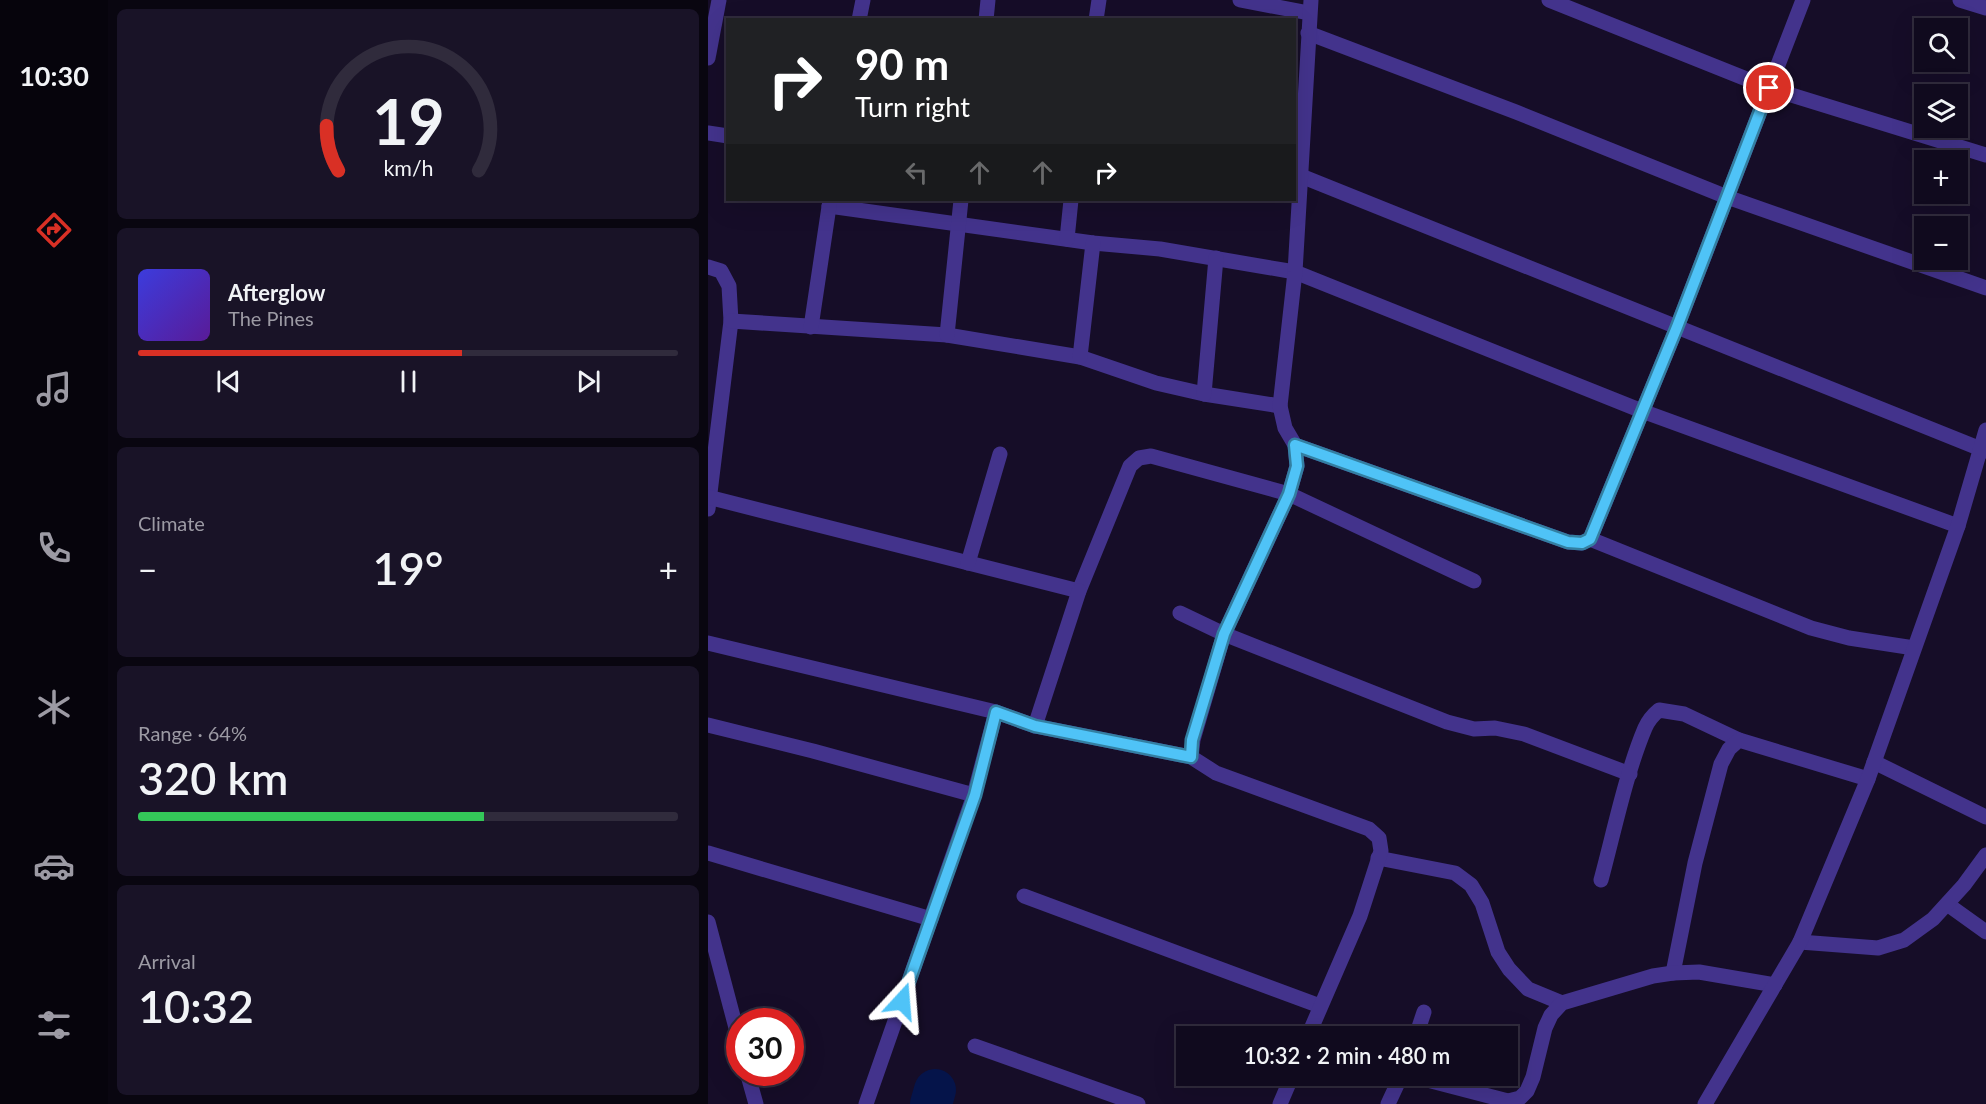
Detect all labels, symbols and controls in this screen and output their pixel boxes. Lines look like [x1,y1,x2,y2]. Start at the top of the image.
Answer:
map controls [1914,18,1968,270]
button: search [1914,18,1968,72]
text: 90 m [855,39,949,89]
icon: right [756,42,834,120]
text: 10:30 [19,59,89,92]
pin [1743,62,1794,113]
icon: arrive [1752,71,1785,104]
text: 19 [372,83,444,158]
button: layers [1914,84,1968,138]
text: Turn right [855,90,970,123]
button: + [1914,150,1968,204]
text: km/h [383,155,433,181]
icon: left [900,156,933,189]
icon: ahead [963,156,996,189]
icon: ahead [1026,156,1059,189]
icon: right [1089,156,1122,189]
icon: directions [33,209,75,251]
button: − [1914,216,1968,270]
text: Afterglow [228,279,325,306]
text: The Pines [228,306,314,330]
icon: previous [212,365,245,398]
icon: pause [392,365,425,398]
icon: next [572,365,605,398]
icon: music [33,368,75,410]
text: Climate [138,511,205,535]
icon: phone [33,527,75,569]
text: 19° [373,541,443,595]
text: − [138,549,157,589]
text: + [659,549,678,589]
icon: climate [33,686,75,728]
text: Range · 64% [138,721,247,745]
text: 320 km [138,751,288,805]
icon: car [33,845,75,887]
text: Arrival [138,949,196,973]
position arrow [870,969,934,1033]
text: 10:32 [138,979,254,1033]
icon: filters [33,1004,75,1046]
speed limit sign: 30 [726,1008,804,1086]
text: 10:32 · 2 min · 480 m [1244,1042,1450,1069]

